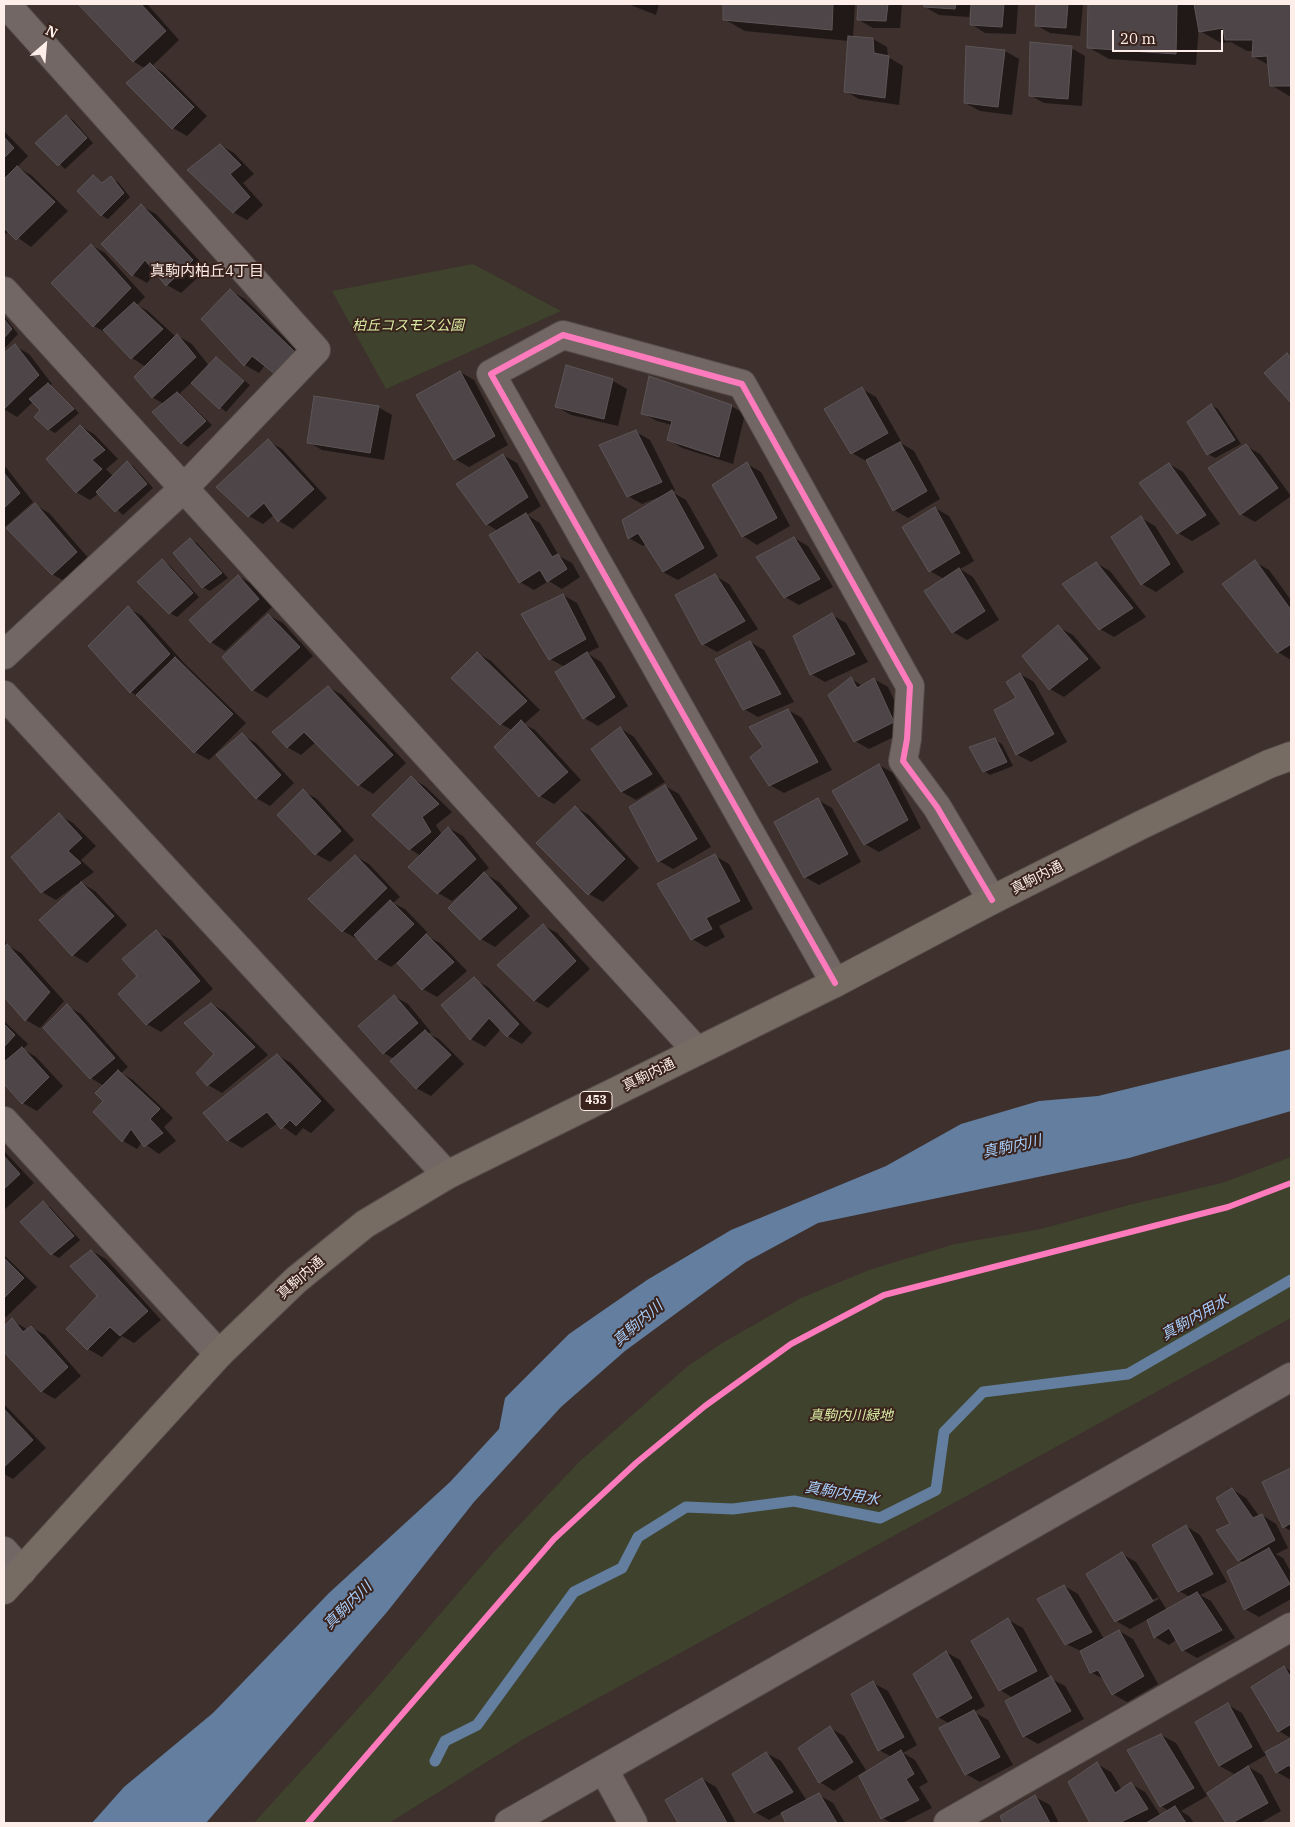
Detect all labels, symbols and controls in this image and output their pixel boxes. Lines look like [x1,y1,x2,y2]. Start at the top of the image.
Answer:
north arrow [20,20,70,70]
scale bar [1115,20,1226,52]
text: N [43,21,61,42]
text: 20 m [1120,29,1156,48]
district label: 真駒内柏丘4丁目 [150,263,264,281]
park label: 柏丘コスモス公園 [352,318,464,334]
street label: 真駒内通 [1008,858,1066,898]
street label: 真駒内通 [620,1055,678,1095]
road number: 453 [580,1092,612,1110]
water label: 真駒内川 [981,1132,1043,1162]
street label: 真駒内通 [274,1253,328,1303]
water label: 真駒内用水 [1158,1291,1232,1345]
water label: 真駒内川 [609,1298,667,1350]
park label: 真駒内川緑地 [809,1408,893,1424]
water label: 真駒内用水 [804,1479,880,1509]
water label: 真駒内川 [320,1578,376,1634]

